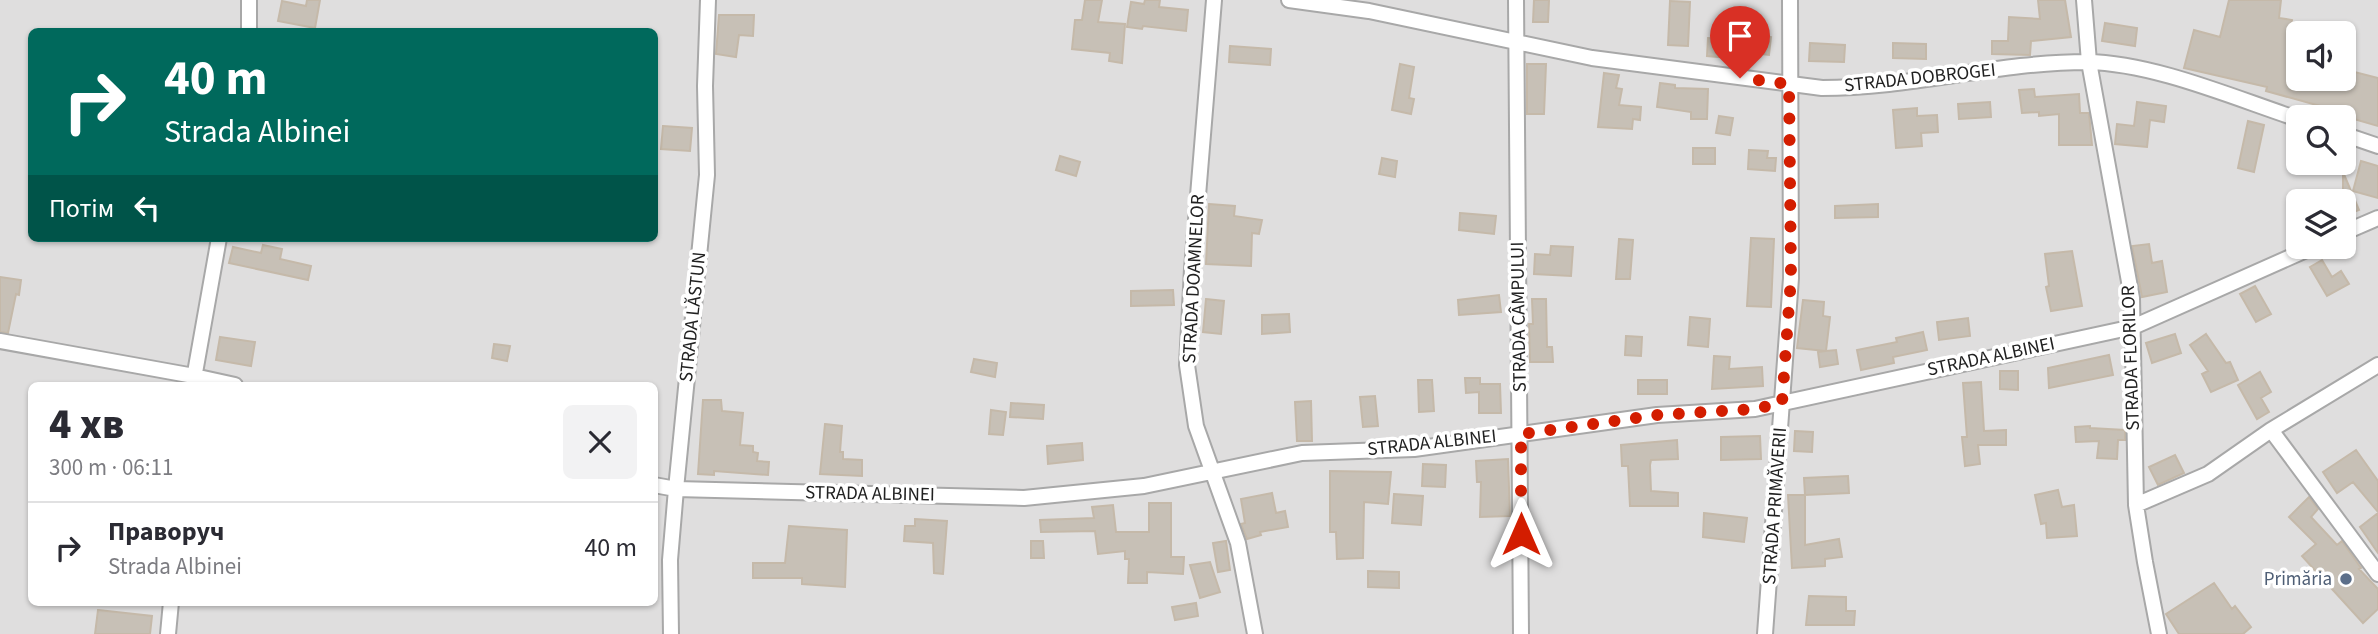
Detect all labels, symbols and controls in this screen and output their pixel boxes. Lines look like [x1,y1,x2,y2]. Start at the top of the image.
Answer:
pin [1710,6,1770,78]
icon: arrive [1721,17,1759,55]
map controls [2286,21,2356,259]
button: sound [2286,21,2356,91]
text: 40 m [164,44,268,114]
icon: right [49,56,140,147]
street label: STRADA DOBROGEI [1843,57,1997,99]
button: search [2286,105,2356,175]
text: Strada Albinei [164,109,350,155]
icon: left [128,189,166,227]
button: layers [2286,189,2356,259]
text: Потім [49,190,114,227]
street label: STRADA DOAMNELOR [1176,194,1212,364]
street label: STRADA CÂMPULUI [1504,241,1534,393]
street label: STRADA LĂSTUN [673,251,713,383]
street label: STRADA FLORILOR [2115,285,2147,431]
street label: STRADA ALBINEI [1925,330,2057,384]
text: 4 хв [49,395,124,455]
button: close [563,405,637,479]
street label: STRADA ALBINEI [1366,423,1498,463]
street label: STRADA PRIMĂVERII [1756,426,1794,586]
text: 300 m · 06:11 [49,451,173,484]
street label: STRADA ALBINEI [805,479,935,509]
position arrow [1484,497,1558,571]
text: Праворуч [108,513,224,550]
icon: right [49,529,87,567]
text: 40 m [584,529,637,566]
text: Strada Albinei [108,550,242,583]
place label: Primăria [2264,566,2332,593]
marker: Primăria [2338,571,2354,587]

